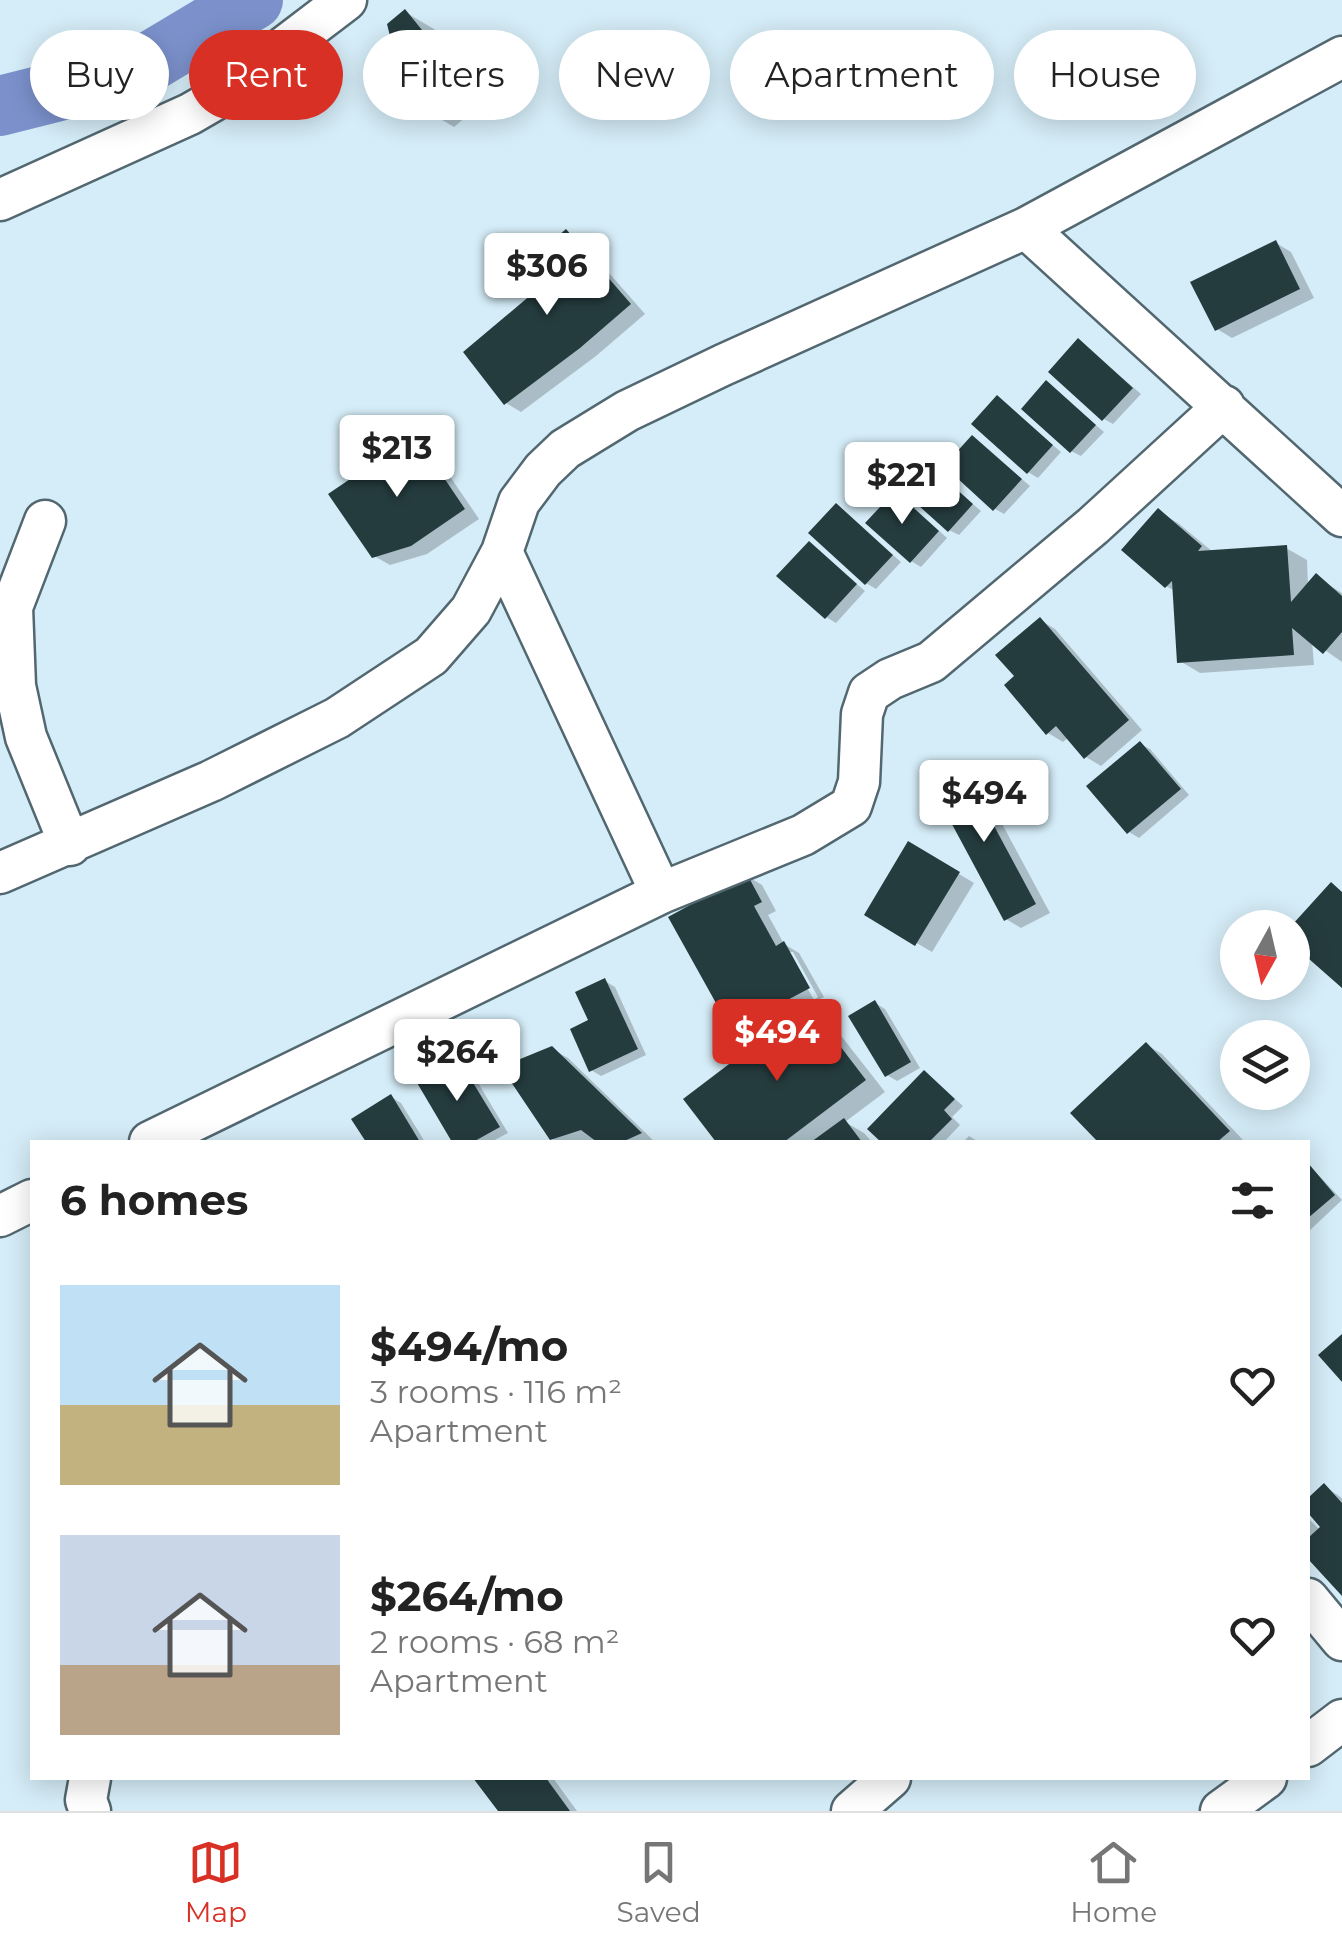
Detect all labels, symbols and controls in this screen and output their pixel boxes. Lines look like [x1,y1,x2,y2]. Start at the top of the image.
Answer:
chip: Buy [30,30,169,120]
chip: Rent [189,30,343,120]
chip: Filters [363,30,539,120]
chip: New [559,30,710,120]
chip: Apartment [730,30,994,120]
chip: House [1014,30,1196,120]
pin: $306 [488,233,606,318]
text: $306 [506,246,588,285]
pin: $213 [338,415,456,500]
text: $213 [362,428,432,467]
pin: $221 [843,442,961,527]
text: $221 [867,455,937,494]
pin: $494 [925,760,1043,845]
text: $494 [941,773,1027,812]
north arrow [1220,910,1310,1000]
map controls [1220,910,1310,1110]
pin: $494 [718,999,836,1084]
text: $494 [734,1012,820,1051]
pin: $264 [398,1019,516,1104]
button: layers [1220,1020,1310,1110]
text: $264 [416,1032,498,1071]
icon: filters [1225,1173,1280,1228]
text: 6 homes [60,1174,248,1226]
text: $494/mo [370,1320,568,1372]
icon: home [140,1325,260,1445]
icon: heart [1225,1358,1280,1413]
text: 3 rooms · 116 m² [370,1372,622,1411]
text: Apartment [370,1411,548,1450]
text: $264/mo [370,1570,564,1622]
icon: home [140,1575,260,1695]
icon: heart [1225,1608,1280,1663]
text: 2 rooms · 68 m² [370,1622,620,1661]
text: Apartment [370,1661,548,1700]
tab: Map [185,1835,247,1929]
tab: Saved [617,1835,701,1929]
tab: Home [1070,1835,1157,1929]

